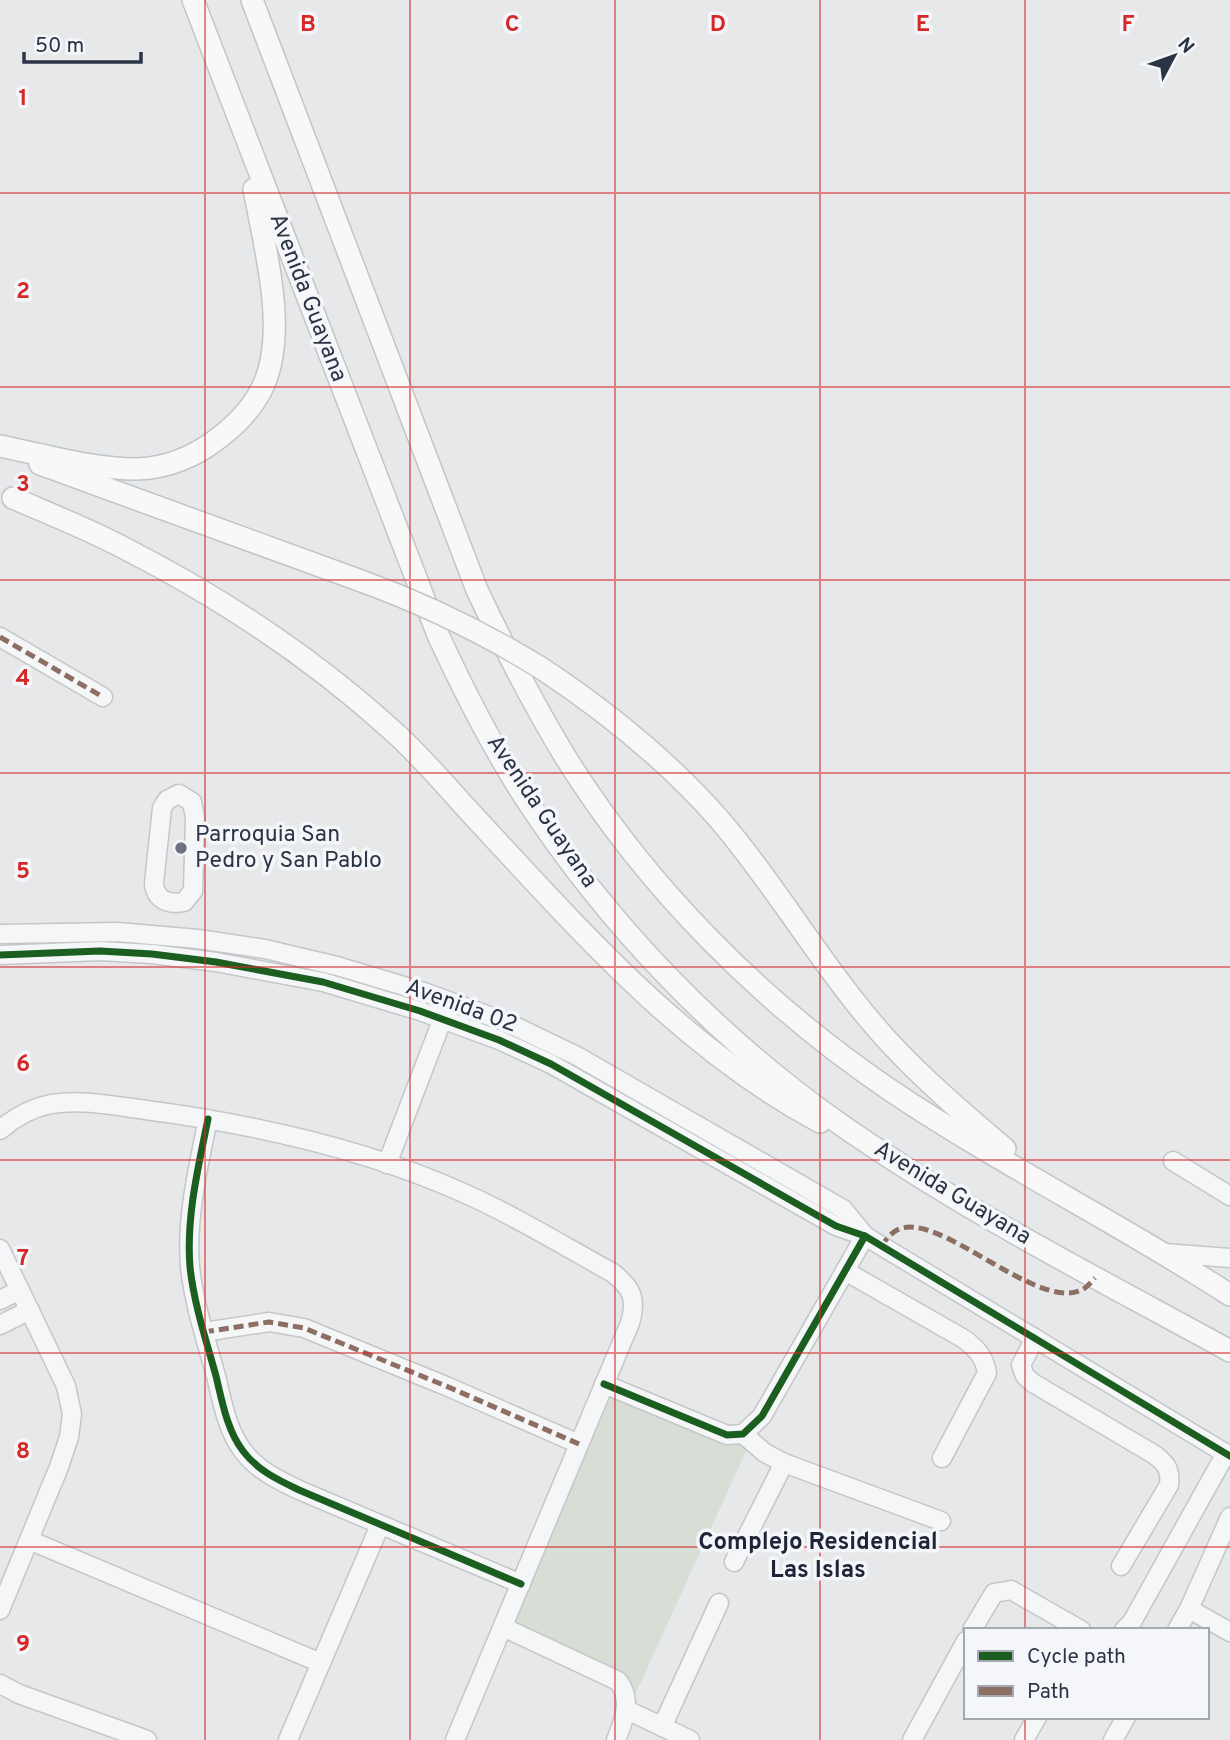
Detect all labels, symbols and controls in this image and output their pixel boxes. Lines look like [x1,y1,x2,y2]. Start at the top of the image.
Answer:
text: B [300,11,316,40]
text: C [505,11,519,40]
text: D [710,11,726,40]
text: E [916,11,930,40]
text: F [1121,11,1135,40]
scale bar [24,21,142,65]
north arrow [1139,21,1209,91]
text: 50 m [35,33,84,60]
text: N [1172,33,1199,59]
text: 1 [18,85,28,114]
street label: Avenida Guayana [262,210,352,386]
text: 2 [16,278,30,307]
text: 3 [16,471,30,500]
text: 4 [16,665,30,694]
street label: Avenida Guayana [479,730,603,894]
place label: Parroquia San Pedro y San Pablo [195,821,382,876]
marker: Parroquia San Pedro y San Pablo [173,840,189,856]
text: 5 [16,858,30,887]
street label: Avenida 02 [401,973,521,1041]
text: 6 [16,1051,30,1080]
street label: Avenida Guayana [868,1136,1036,1252]
text: 7 [17,1245,29,1274]
text: 8 [16,1438,30,1467]
district label: Complejo Residencial Las Islas [698,1528,938,1586]
legend [964,1628,1209,1719]
text: 9 [16,1631,30,1660]
text: Cycle path [1027,1644,1126,1671]
text: Path [1027,1679,1070,1706]

